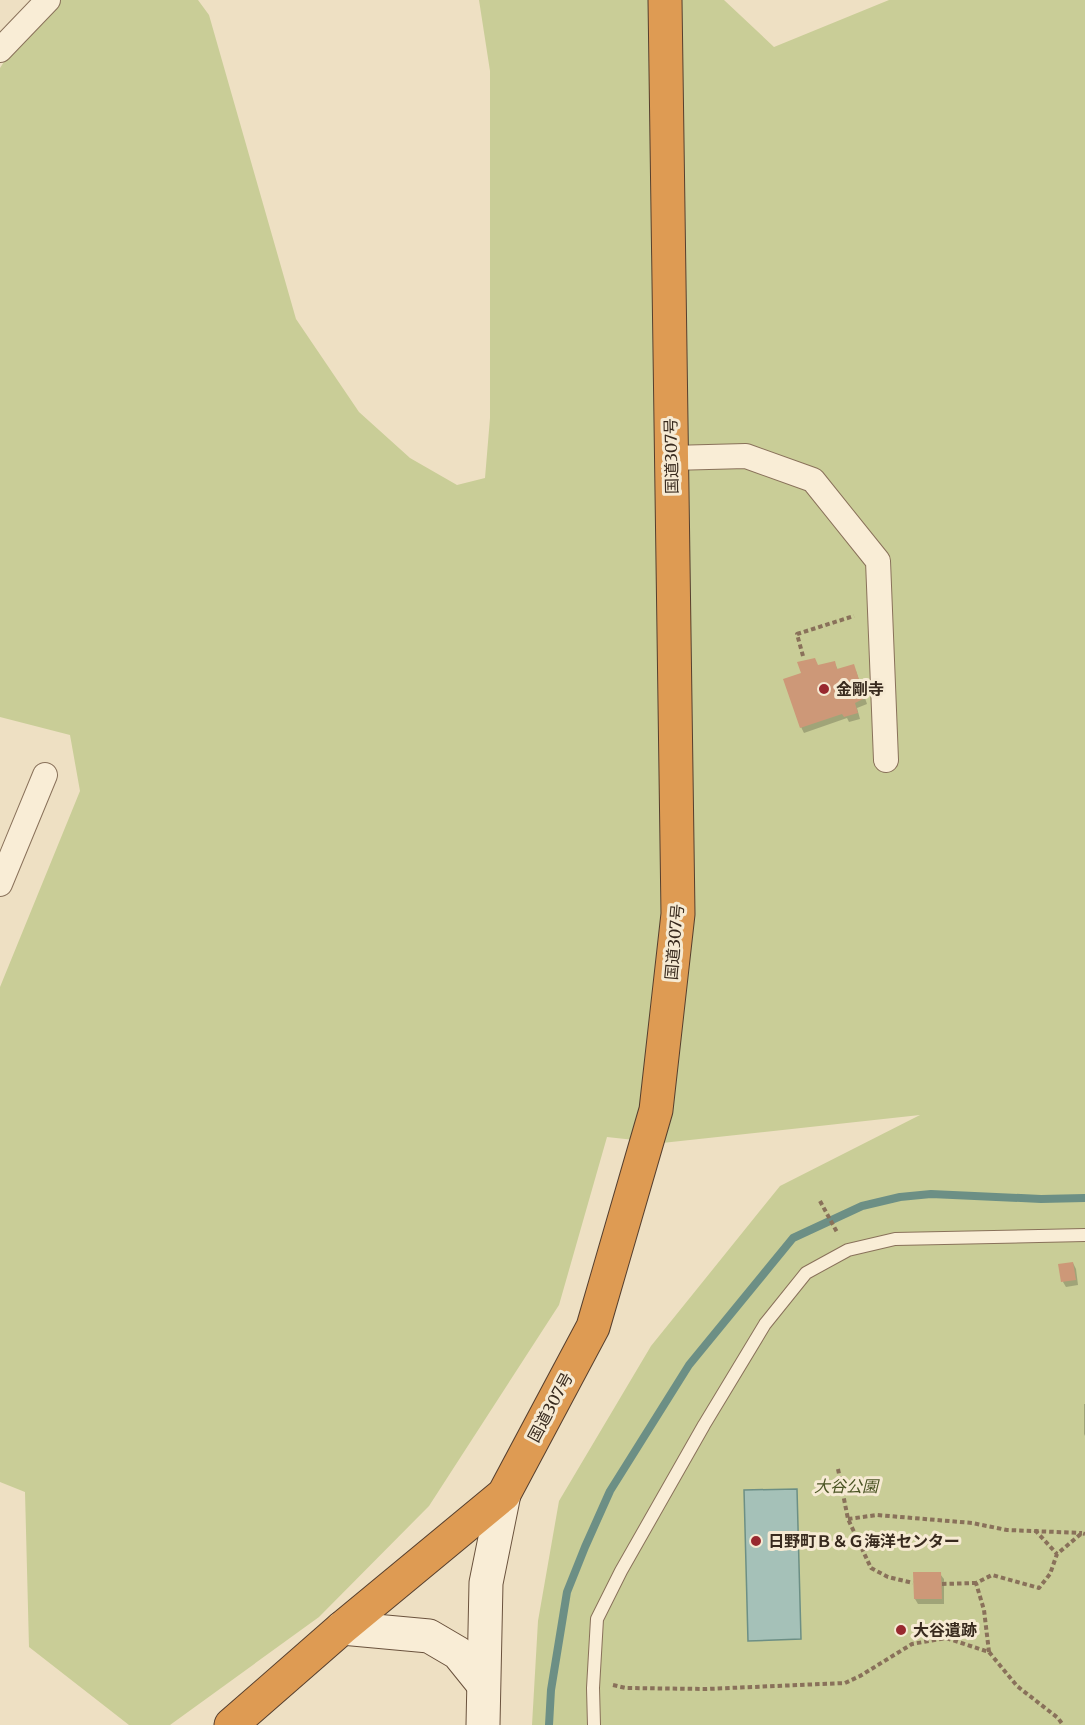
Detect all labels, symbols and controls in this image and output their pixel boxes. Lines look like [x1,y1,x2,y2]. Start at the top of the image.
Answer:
street label: 国道307号 [660,418,682,494]
place label: 金剛寺 [836,679,884,699]
marker: 金剛寺 [817,682,831,696]
street label: 国道307号 [661,903,687,981]
street label: 国道307号 [523,1369,577,1445]
park label: 大谷公園 [814,1476,880,1496]
place label: 日野町Ｂ＆Ｇ海洋センター [768,1531,960,1551]
marker: 日野町Ｂ＆Ｇ海洋センター [749,1534,763,1548]
place label: 大谷遺跡 [913,1620,977,1640]
marker: 大谷遺跡 [894,1623,908,1637]

